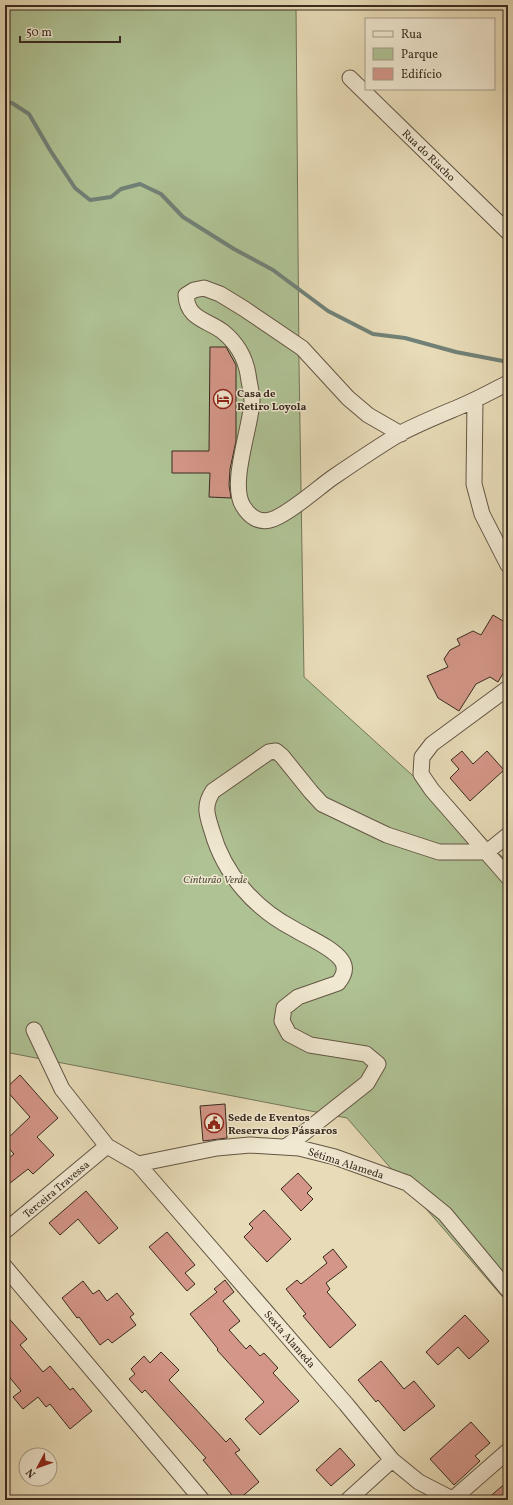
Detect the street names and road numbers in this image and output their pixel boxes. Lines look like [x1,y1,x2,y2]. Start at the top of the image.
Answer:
street label: Rua do Riacho [398,127,458,186]
street label: Sétima Alameda [306,1145,386,1184]
street label: Terceira Travessa [21,1158,94,1222]
street label: Sexta Alameda [260,1308,318,1372]

